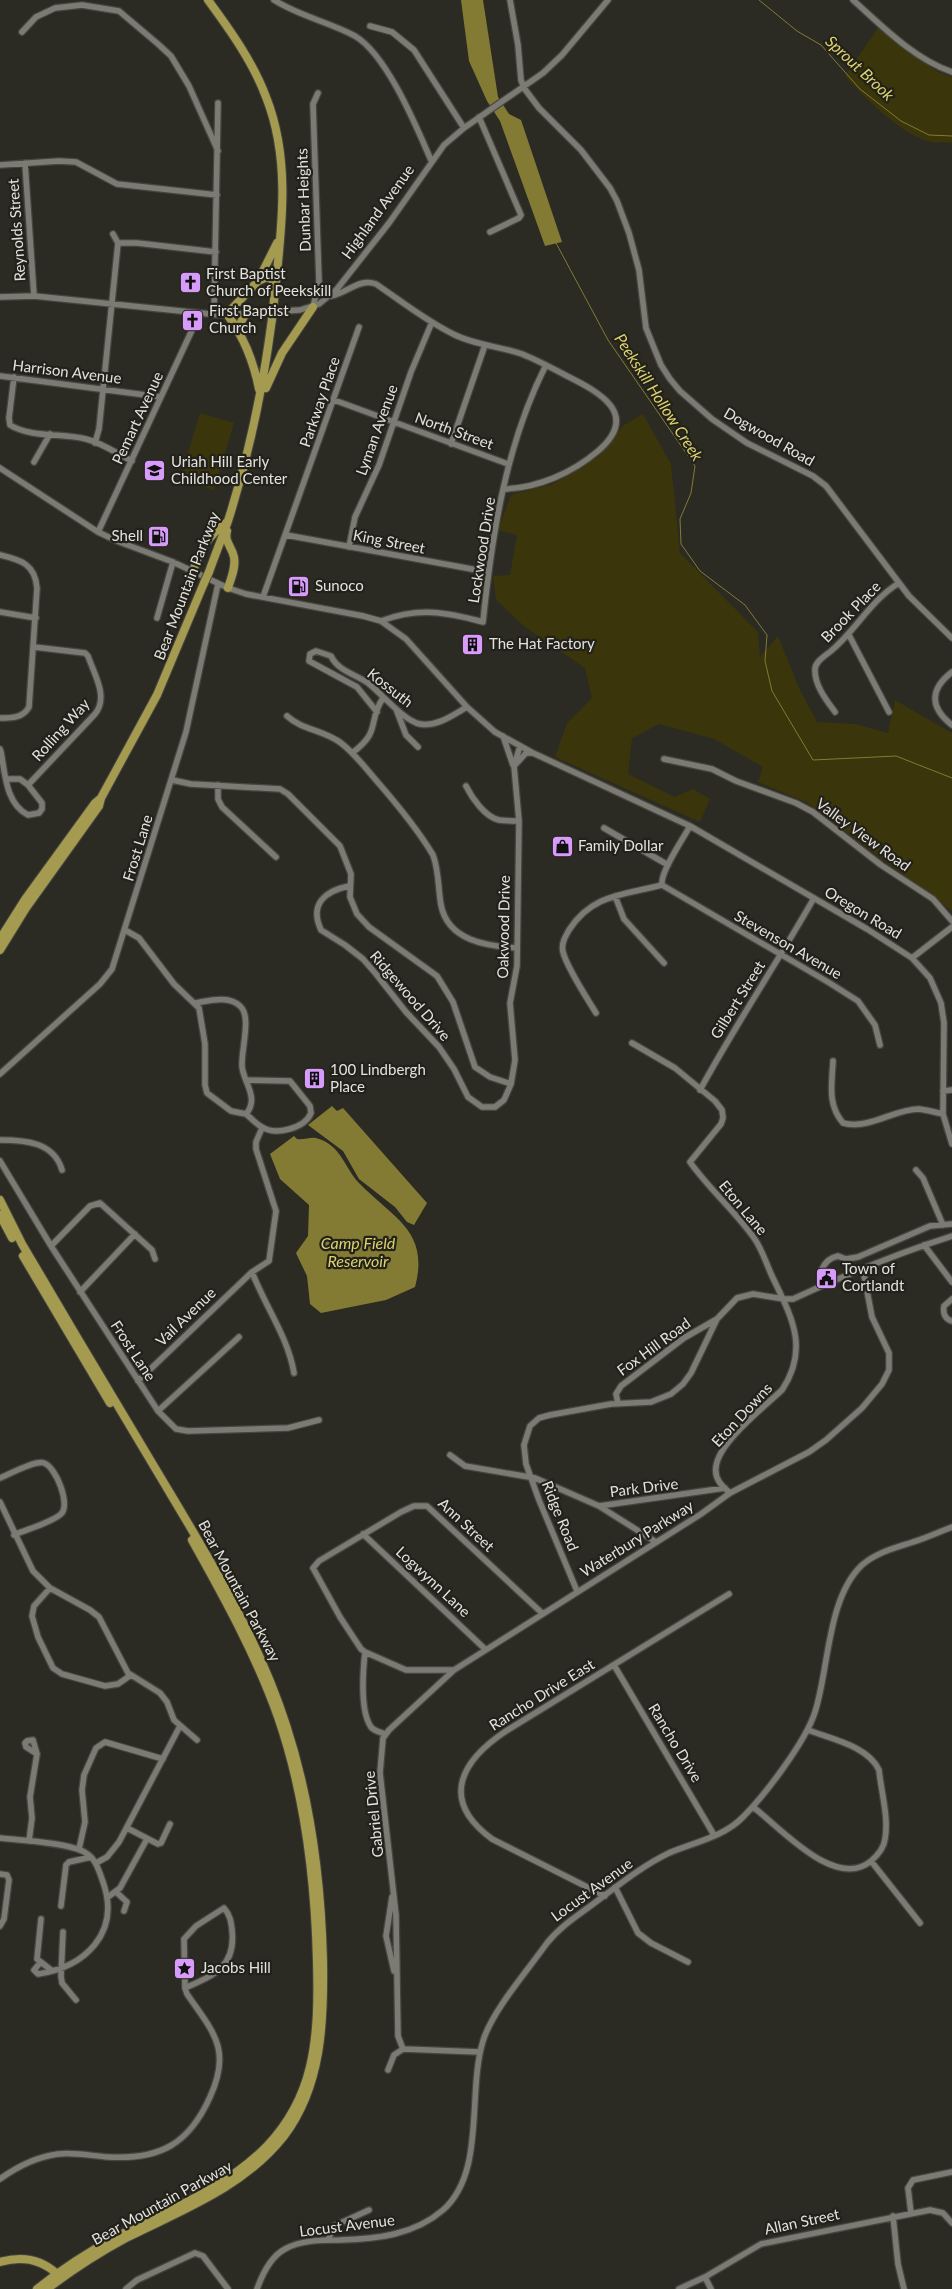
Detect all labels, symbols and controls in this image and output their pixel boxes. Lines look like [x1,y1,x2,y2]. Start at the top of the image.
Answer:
water label: Sprout Brook [822,31,899,104]
street label: Dunbar Heights [292,148,314,252]
street label: Highland Avenue [337,161,417,262]
street label: Reynolds Street [3,177,29,282]
place label: First Baptist Church of Peekskill [206,264,331,299]
church icon: First Baptist Church of Peekskill [178,271,202,295]
place label: First Baptist Church [209,301,289,336]
church icon: First Baptist Church [181,308,205,332]
water label: Peekskill Hollow Creek [611,330,708,464]
street label: Parkway Place [295,354,343,449]
street label: Harrison Avenue [12,355,123,387]
street label: Pemart Avenue [108,368,166,467]
street label: Lyman Avenue [351,382,401,477]
street label: Dogwood Road [721,403,818,469]
street label: North Street [413,408,497,453]
place label: Uriah Hill Early Childhood Center [171,452,288,487]
school or university icon: Uriah Hill Early Childhood Center [143,459,167,483]
street label: Lockwood Drive [464,495,498,604]
street label: Bear Mountain Parkway [149,509,223,662]
fuel station icon: Shell [147,524,171,548]
street label: King Street [352,525,427,557]
place label: Shell [112,526,143,544]
fuel station icon: Sunoco [287,574,311,598]
place label: Sunoco [315,576,364,594]
street label: Brook Place [817,577,884,646]
building icon: The Hat Factory [461,632,485,656]
place label: The Hat Factory [489,634,595,652]
street label: Kossuth [364,664,417,711]
street label: Rolling Way [28,694,93,764]
street label: Valley View Road [813,794,914,874]
street label: Frost Lane [118,812,156,883]
shop icon: Family Dollar [550,834,574,858]
place label: Family Dollar [578,836,664,854]
street label: Oakwood Drive [493,875,513,979]
street label: Oregon Road [822,882,905,942]
street label: Stevenson Avenue [732,906,845,982]
street label: Ridgewood Drive [367,947,455,1044]
street label: Gilbert Street [706,957,769,1042]
place label: 100 Lindbergh Place [330,1060,426,1095]
building icon: 100 Lindbergh Place [302,1067,326,1091]
street label: Eton Lane [716,1176,772,1238]
water label: Camp Field Reservoir [321,1233,396,1270]
place label: Town of Cortlandt [842,1259,905,1294]
public building icon: Town of Cortlandt [814,1266,838,1290]
street label: Vail Avenue [151,1283,219,1349]
street label: Fox Hill Road [613,1314,694,1379]
street label: Frost Lane [108,1317,160,1384]
street label: Eton Downs [707,1379,775,1450]
street label: Park Drive [609,1474,679,1500]
street label: Ridge Road [539,1478,583,1553]
street label: Ann Street [435,1494,499,1555]
street label: Waterbury Parkway [576,1496,697,1580]
street label: Bear Mountain Parkway [195,1517,285,1664]
street label: Logwynn Lane [393,1542,475,1620]
street label: Rancho Drive East [486,1654,598,1734]
street label: Rancho Drive [645,1700,706,1785]
street label: Gabriel Drive [360,1770,386,1858]
street label: Locust Avenue [547,1854,636,1925]
place icon: Jacobs Hill [173,1956,197,1980]
place label: Jacobs Hill [201,1958,271,1976]
street label: Bear Mountain Parkway [88,2156,235,2248]
street label: Allan Street [763,2204,842,2238]
street label: Locust Avenue [298,2210,396,2240]

